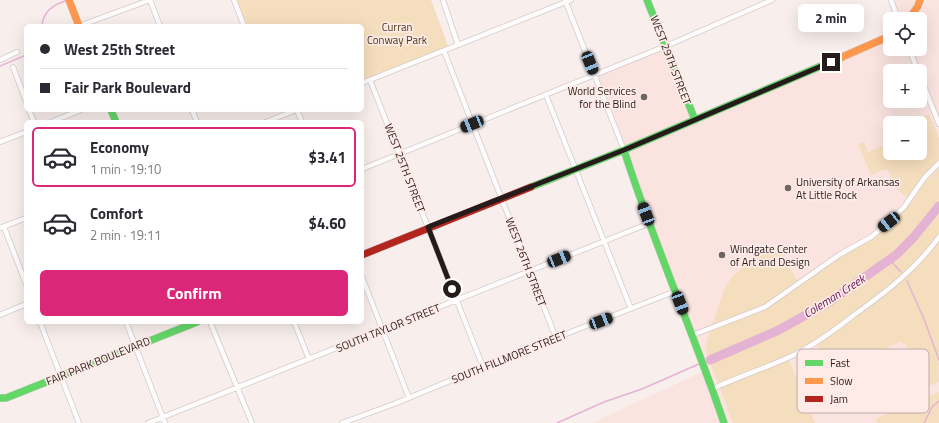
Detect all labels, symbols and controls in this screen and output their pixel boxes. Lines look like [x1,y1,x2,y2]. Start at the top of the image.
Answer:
callout: 2 min [798,4,864,32]
text: 2 min [815,8,847,28]
map controls [883,12,927,160]
button: locate [883,12,927,56]
street label: WEST 29TH STREET [647,13,695,107]
park label: Curran Conway Park [367,19,428,48]
text: West 25th Street [64,38,175,61]
car [580,50,600,76]
route end [822,53,840,71]
button: + [883,64,927,108]
text: Fair Park Boulevard [64,76,191,99]
place label: World Services for the Blind [568,83,636,112]
marker: World Services for the Blind [639,92,649,102]
car [459,114,485,134]
button: − [883,116,927,160]
street label: WEST 25TH STREET [381,121,429,215]
text: Economy [90,136,149,159]
icon: car [42,139,78,175]
text: $3.41 [309,146,346,169]
text: 1 min · 19:10 [90,159,161,179]
place label: University of Arkansas At Little Rock [796,174,900,203]
marker: University of Arkansas At Little Rock [783,183,793,193]
car [636,201,656,227]
text: Comfort [90,202,143,225]
icon: car [42,205,78,241]
car [876,210,902,234]
text: $4.60 [309,212,346,235]
street label: WEST 26TH STREET [502,215,550,309]
text: 2 min · 19:11 [90,225,161,245]
place label: Windgate Center of Art and Design [730,241,810,270]
car [546,249,572,269]
marker: Windgate Center of Art and Design [717,250,727,260]
water label: Coleman Creek [799,269,870,323]
button: Confirm [40,270,348,316]
route start [443,280,461,298]
car [670,290,690,316]
street label: SOUTH TAYLOR STREET [333,300,443,356]
car [588,311,614,331]
street label: SOUTH FILLMORE STREET [449,326,569,387]
street label: FAIR PARK BOULEVARD [44,333,152,389]
legend [797,349,929,413]
text: Fast [830,355,850,371]
text: Slow [830,373,853,389]
text: Jam [830,391,848,407]

